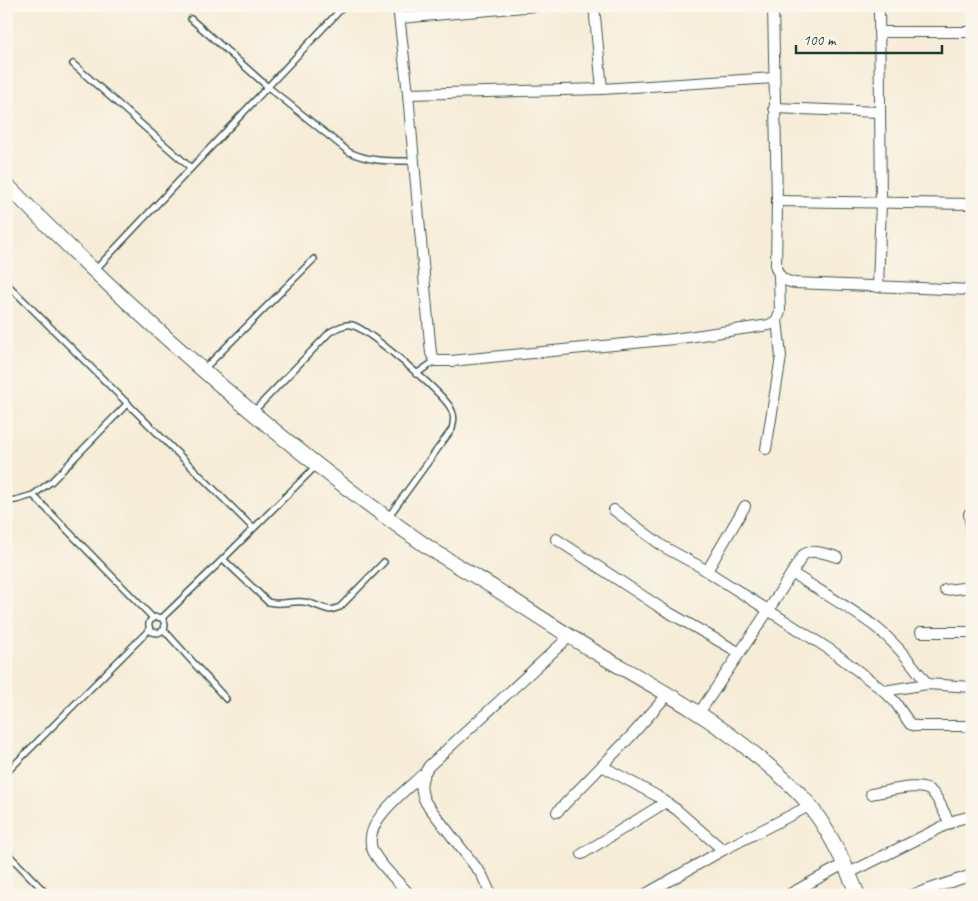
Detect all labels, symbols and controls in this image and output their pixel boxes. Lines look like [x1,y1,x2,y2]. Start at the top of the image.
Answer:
scale bar [796,22,942,54]
text: 100 m [803,31,837,50]

